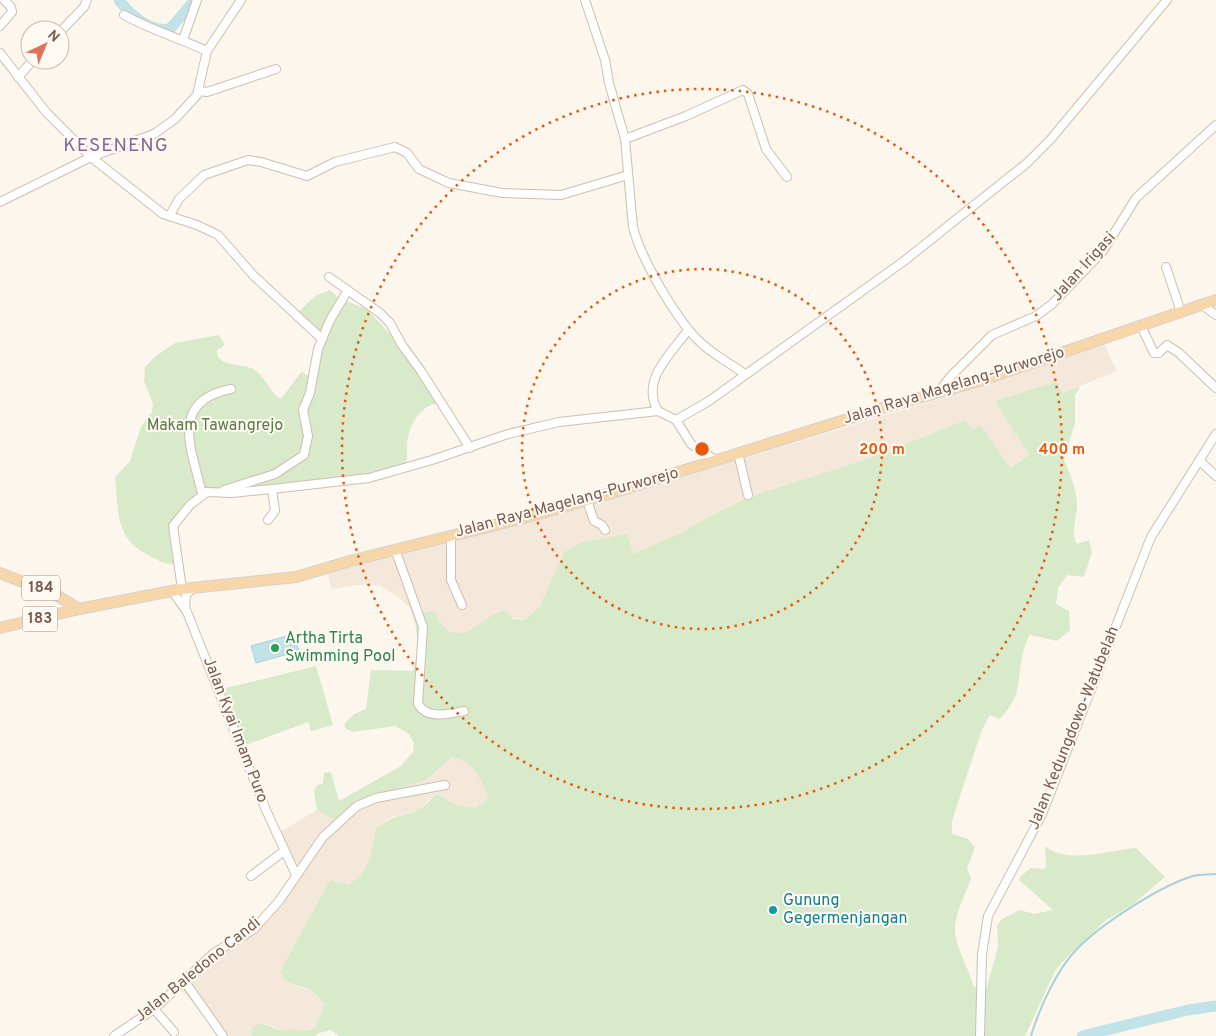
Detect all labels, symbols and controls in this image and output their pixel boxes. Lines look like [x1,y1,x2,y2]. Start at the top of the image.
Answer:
north arrow [20,20,70,70]
text: N [43,27,63,46]
district label: KESENENG [63,134,169,158]
street label: Jalan Irigasi [1048,228,1120,306]
street label: Jalan Raya Magelang-Purworejo [841,343,1067,429]
park label: Makam Tawangrejo [147,416,283,436]
centre of rings [693,440,711,458]
text: 200 m [859,441,905,460]
text: 400 m [1039,441,1085,460]
street label: Jalan Raya Magelang-Purworejo [453,463,681,542]
road number: 184 [22,576,60,600]
road number: 183 [22,606,58,632]
street label: Jalan Kedungdowo-Watubelah [1024,623,1124,833]
place label: Artha Tirta Swimming Pool [285,629,395,667]
marker: Artha Tirta Swimming Pool [269,642,281,654]
street label: Jalan Kyai Imam Puro [198,654,272,806]
place label: Gunung Gegermenjangan [783,891,907,929]
marker: Gunung Gegermenjangan [767,904,779,916]
street label: Jalan Baledono Candi [131,913,265,1027]

